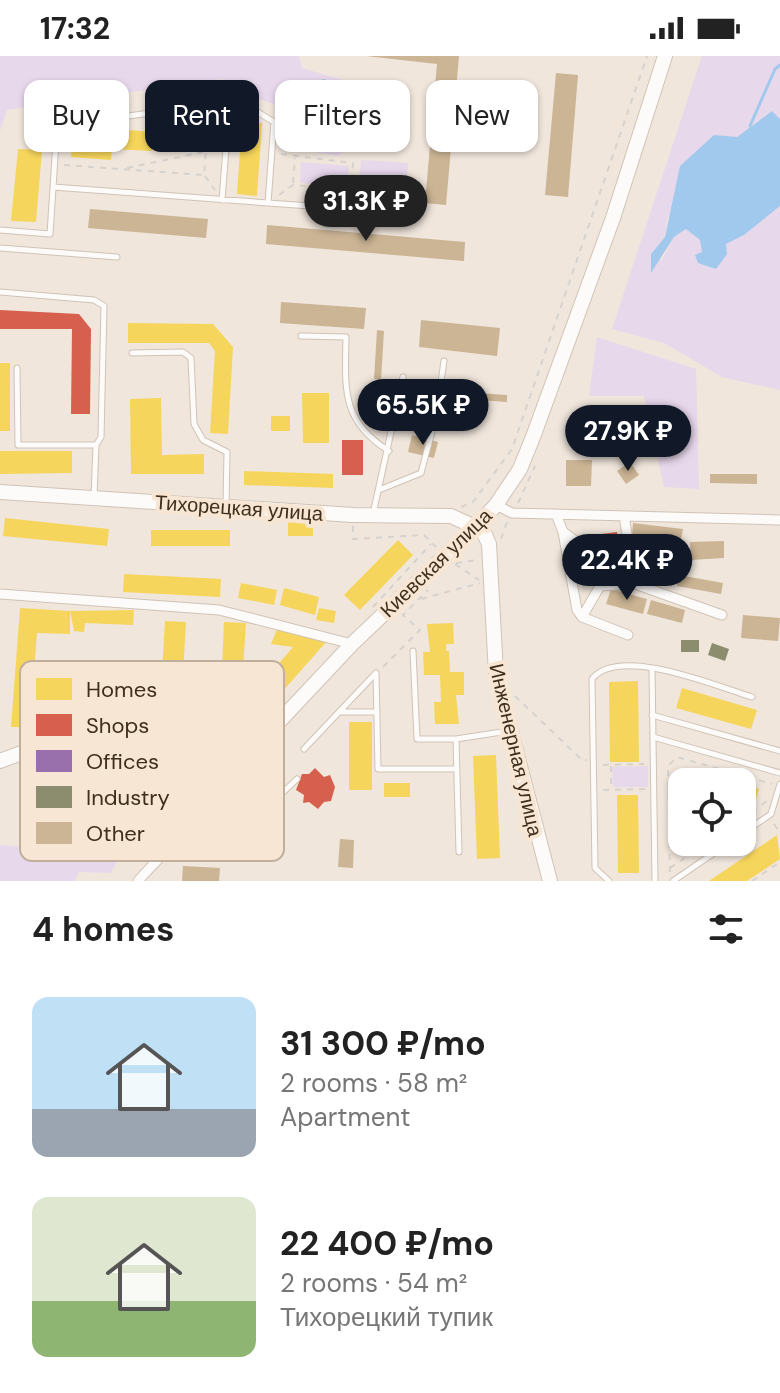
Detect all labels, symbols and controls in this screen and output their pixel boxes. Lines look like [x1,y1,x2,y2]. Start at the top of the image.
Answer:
text: 17:32 [40,9,110,48]
chip: Buy [24,80,129,152]
chip: Rent [145,80,259,152]
chip: Filters [275,80,410,152]
chip: New [426,80,538,152]
pin: 31.3K ₽ [292,175,440,243]
text: 31.3K ₽ [322,184,410,218]
pin: 65.5K ₽ [349,379,497,447]
text: 65.5K ₽ [376,388,470,422]
pin: 27.9K ₽ [554,405,702,473]
text: 27.9K ₽ [583,414,673,448]
street label: Тихорецкая улица [154,489,325,527]
street label: Киевская улица [375,502,498,623]
pin: 22.4K ₽ [553,534,701,602]
text: 22.4K ₽ [580,543,674,577]
legend [20,661,284,861]
street label: Инженерная улица [483,661,549,840]
text: Homes [86,675,157,704]
text: Shops [86,711,149,740]
text: Offices [86,747,159,776]
map controls [668,768,756,856]
button: locate [668,768,756,856]
text: Industry [86,783,170,812]
text: Other [86,819,145,848]
text: 4 homes [32,907,174,952]
icon: filters [704,907,748,951]
text: 31 300 ₽/mo [280,1021,486,1066]
icon: home [96,1029,192,1125]
text: 2 rooms · 58 m² [280,1066,467,1100]
text: Apartment [280,1100,411,1134]
text: 22 400 ₽/mo [280,1221,494,1266]
icon: home [96,1229,192,1325]
text: 2 rooms · 54 m² [280,1266,467,1300]
text: Тихорецкий тупик [280,1300,493,1334]

